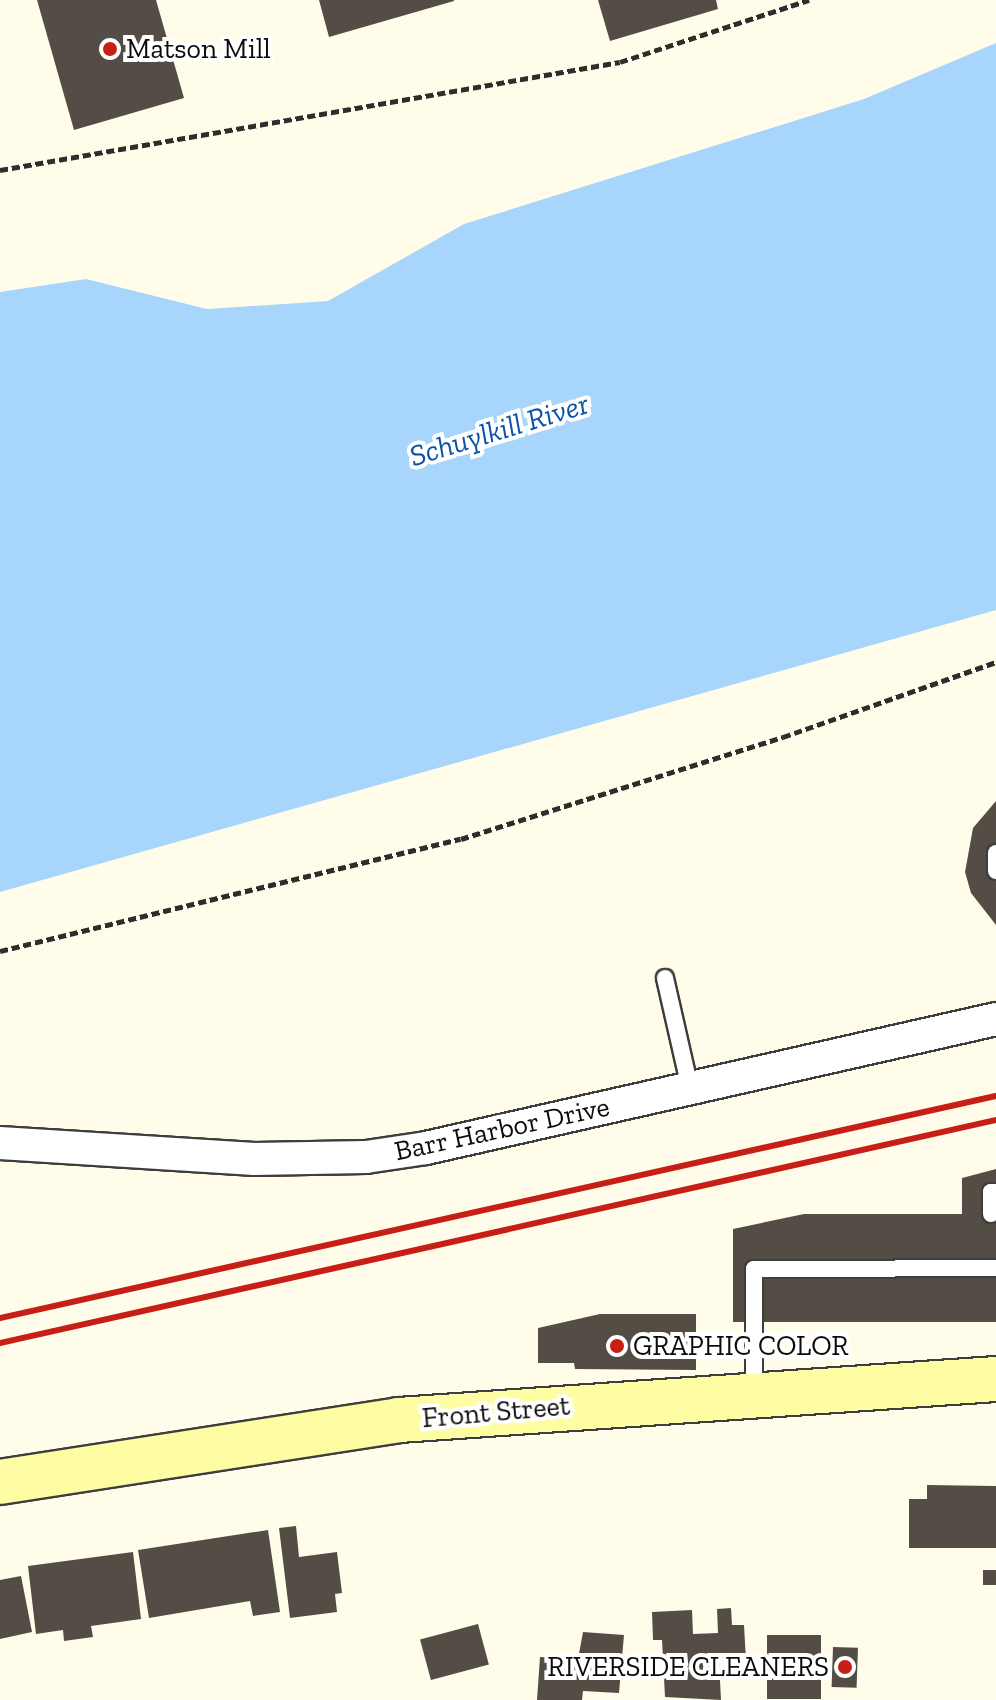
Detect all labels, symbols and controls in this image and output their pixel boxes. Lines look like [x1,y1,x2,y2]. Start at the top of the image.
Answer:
place label: Matson Mill [126,32,271,66]
marker: Matson Mill [101,40,119,58]
water label: Schuylkill River [405,386,593,474]
street label: Barr Harbor Drive [391,1090,613,1168]
place label: GRAPHIC COLOR [633,1329,849,1363]
marker: GRAPHIC COLOR [608,1337,626,1355]
street label: Front Street [421,1389,571,1435]
place label: RIVERSIDE CLEANERS [547,1650,829,1684]
marker: RIVERSIDE CLEANERS [836,1658,854,1676]

